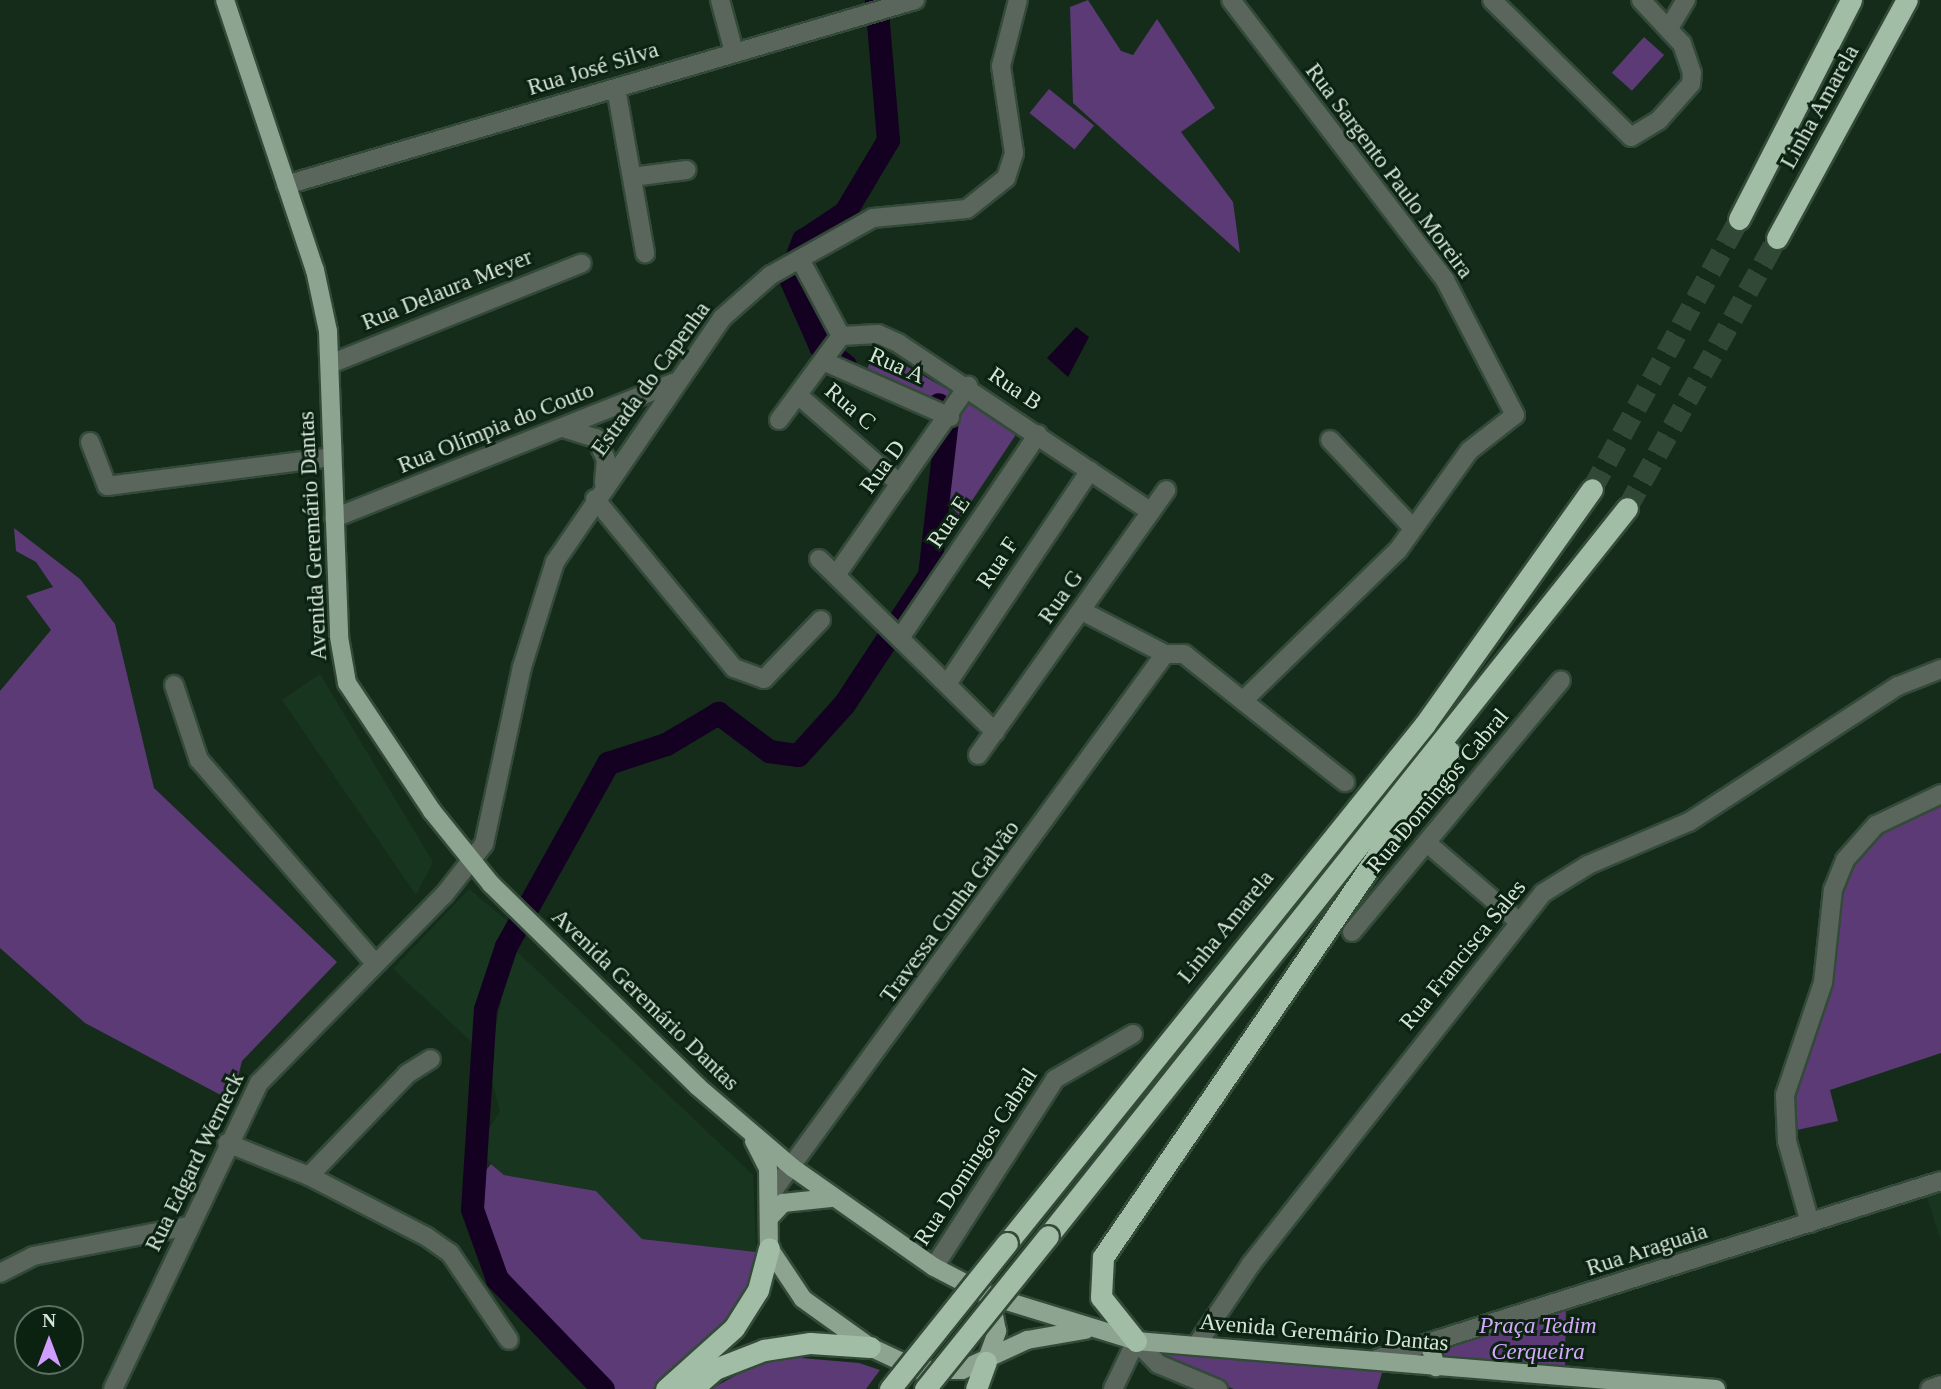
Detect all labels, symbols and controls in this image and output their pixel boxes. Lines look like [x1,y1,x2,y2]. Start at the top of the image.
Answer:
street label: Rua José Silva [524,36,662,102]
street label: Linha Amarela [1774,40,1866,174]
street label: Rua Sargento Paulo Moreira [1299,58,1479,284]
street label: Rua Delaura Meyer [358,243,536,337]
street label: Estrada do Capenha [586,296,716,462]
street label: Rua A [864,341,930,391]
street label: Rua B [983,361,1047,417]
street label: Rua Olímpia do Couto [394,376,598,480]
street label: Rua C [819,378,881,436]
street label: Avenida Geremário Dantas [293,410,333,662]
street label: Rua D [854,435,912,499]
street label: Rua E [922,491,976,553]
street label: Rua F [971,532,1025,594]
street label: Rua G [1033,565,1089,629]
street label: Rua Domingos Cabral [1361,703,1515,879]
street label: Travessa Cunha Galvão [875,815,1025,1009]
street label: Linha Amarela [1172,864,1280,990]
street label: Rua Francisca Sales [1394,874,1532,1036]
street label: Avenida Geremário Dantas [546,903,744,1097]
street label: Rua Domingos Cabral [908,1063,1044,1251]
street label: Rua Edgard Werneck [140,1068,250,1256]
street label: Rua Araguaia [1582,1217,1712,1283]
north arrow [14,1305,84,1375]
street label: Avenida Geremário Dantas [1198,1308,1450,1358]
text: N [42,1310,56,1331]
park label: Praça Tedim Cerqueira [1479,1312,1597,1366]

